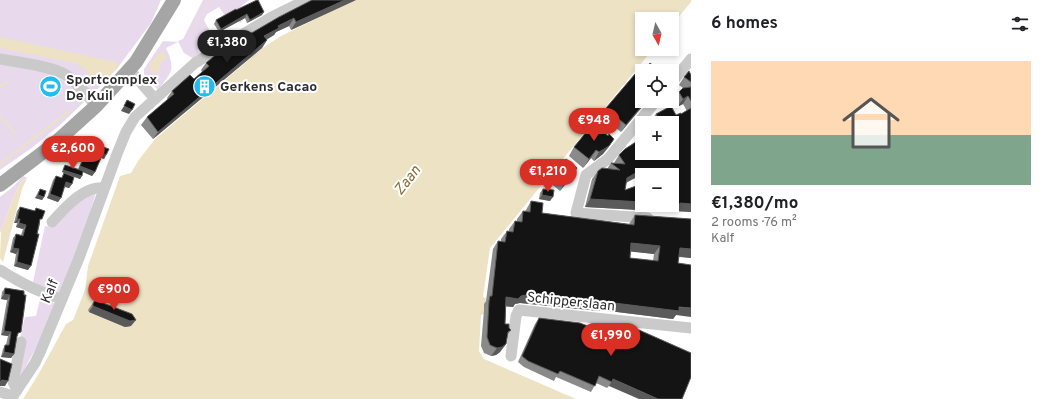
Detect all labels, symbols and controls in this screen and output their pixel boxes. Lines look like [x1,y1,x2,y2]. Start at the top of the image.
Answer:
north arrow [635,12,679,56]
map controls [635,12,679,212]
text: 6 homes [711,13,778,35]
icon: filters [1009,13,1031,35]
pin: €1,380 [194,30,260,64]
text: €1,380 [206,35,248,51]
button: locate [635,64,679,108]
place label: Sportcomplex De Kuil [66,72,157,105]
building icon: Gerkens Cacao [192,73,218,99]
sports icon: Sportcomplex De Kuil [37,74,63,100]
place label: Gerkens Cacao [220,79,317,96]
icon: home [835,87,907,159]
pin: €948 [570,108,618,142]
text: €948 [578,113,610,129]
button: + [635,116,679,160]
pin: €2,600 [40,136,106,170]
text: €2,600 [51,141,95,157]
pin: €1,210 [515,159,581,193]
water label: Zaan [391,162,426,200]
text: €1,210 [529,164,567,180]
button: − [635,168,679,212]
text: €1,380/mo [711,193,798,215]
text: 2 rooms · 76 m² [711,215,797,231]
text: Kalf [711,231,734,247]
street label: Kalf [38,277,63,306]
pin: €900 [90,277,138,311]
text: €900 [97,282,131,298]
street label: Schipperslaan [526,289,616,316]
pin: €1,990 [578,323,644,357]
text: €1,990 [590,328,632,344]

